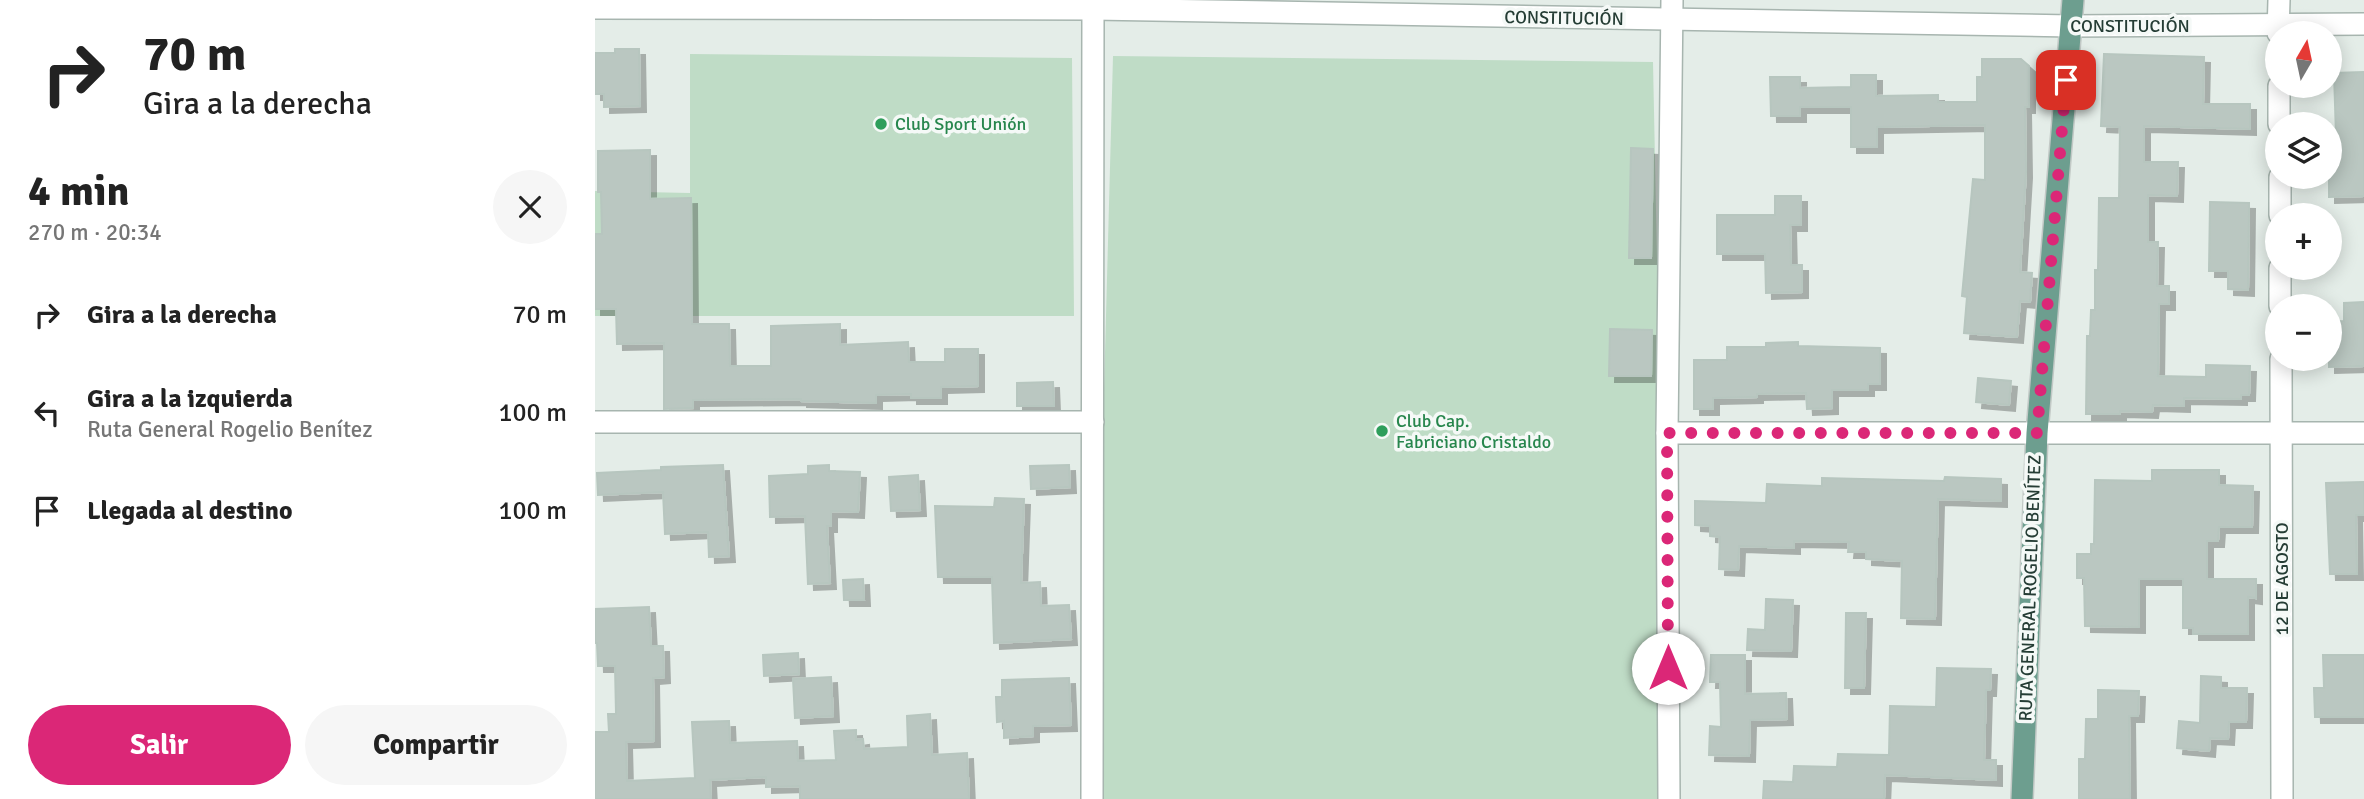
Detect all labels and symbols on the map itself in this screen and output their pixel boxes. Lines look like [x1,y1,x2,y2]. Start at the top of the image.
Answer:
street label: CONSTITUCIÓN [1504,6,1624,30]
street label: CONSTITUCIÓN [2070,15,2190,37]
north arrow [2265,21,2341,98]
pin [2036,50,2096,110]
place label: Club Sport Unión [895,113,1026,135]
marker: Club Sport Unión [873,116,889,132]
place label: Club Cap. Fabriciano Cristaldo [1396,410,1551,453]
marker: Club Cap. Fabriciano Cristaldo [1374,423,1390,439]
street label: RUTA GENERAL ROGELIO BENÍTEZ [2014,454,2046,722]
street label: 12 DE AGOSTO [2271,522,2293,636]
position arrow [1631,631,1705,705]

